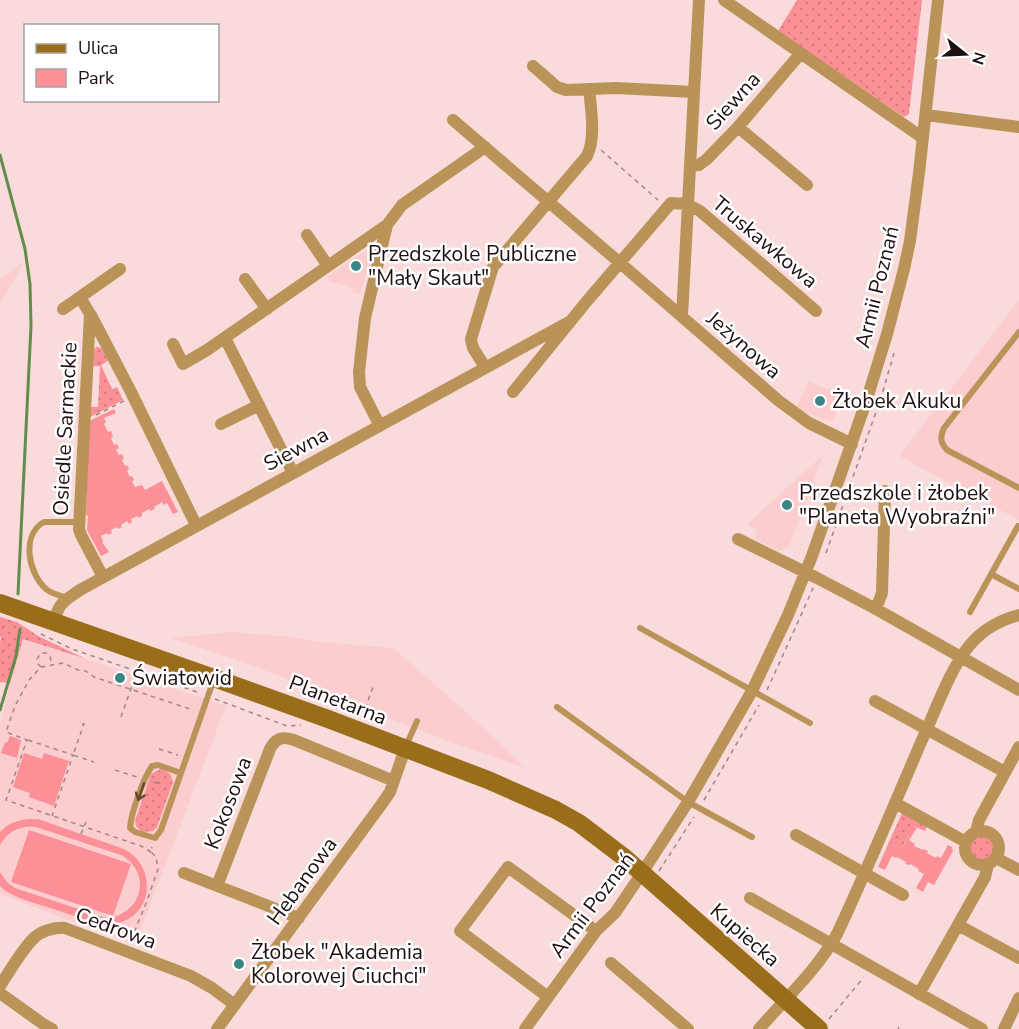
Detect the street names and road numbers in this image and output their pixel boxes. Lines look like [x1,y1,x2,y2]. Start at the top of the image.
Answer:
street label: Siewna [699,66,767,136]
street label: Truskawkowa [706,190,824,294]
street label: Armii Poznań [848,223,906,351]
street label: Jeżynowa [700,304,787,385]
street label: Osiedle Sarmackie [46,341,84,517]
street label: Siewna [259,420,333,478]
street label: Planetarna [285,669,391,731]
street label: Kokosowa [198,753,258,853]
street label: Hebanowa [261,831,343,931]
street label: Armii Poznań [543,847,641,963]
street label: Kupiecka [704,897,786,973]
street label: Cedrowa [72,900,160,956]

